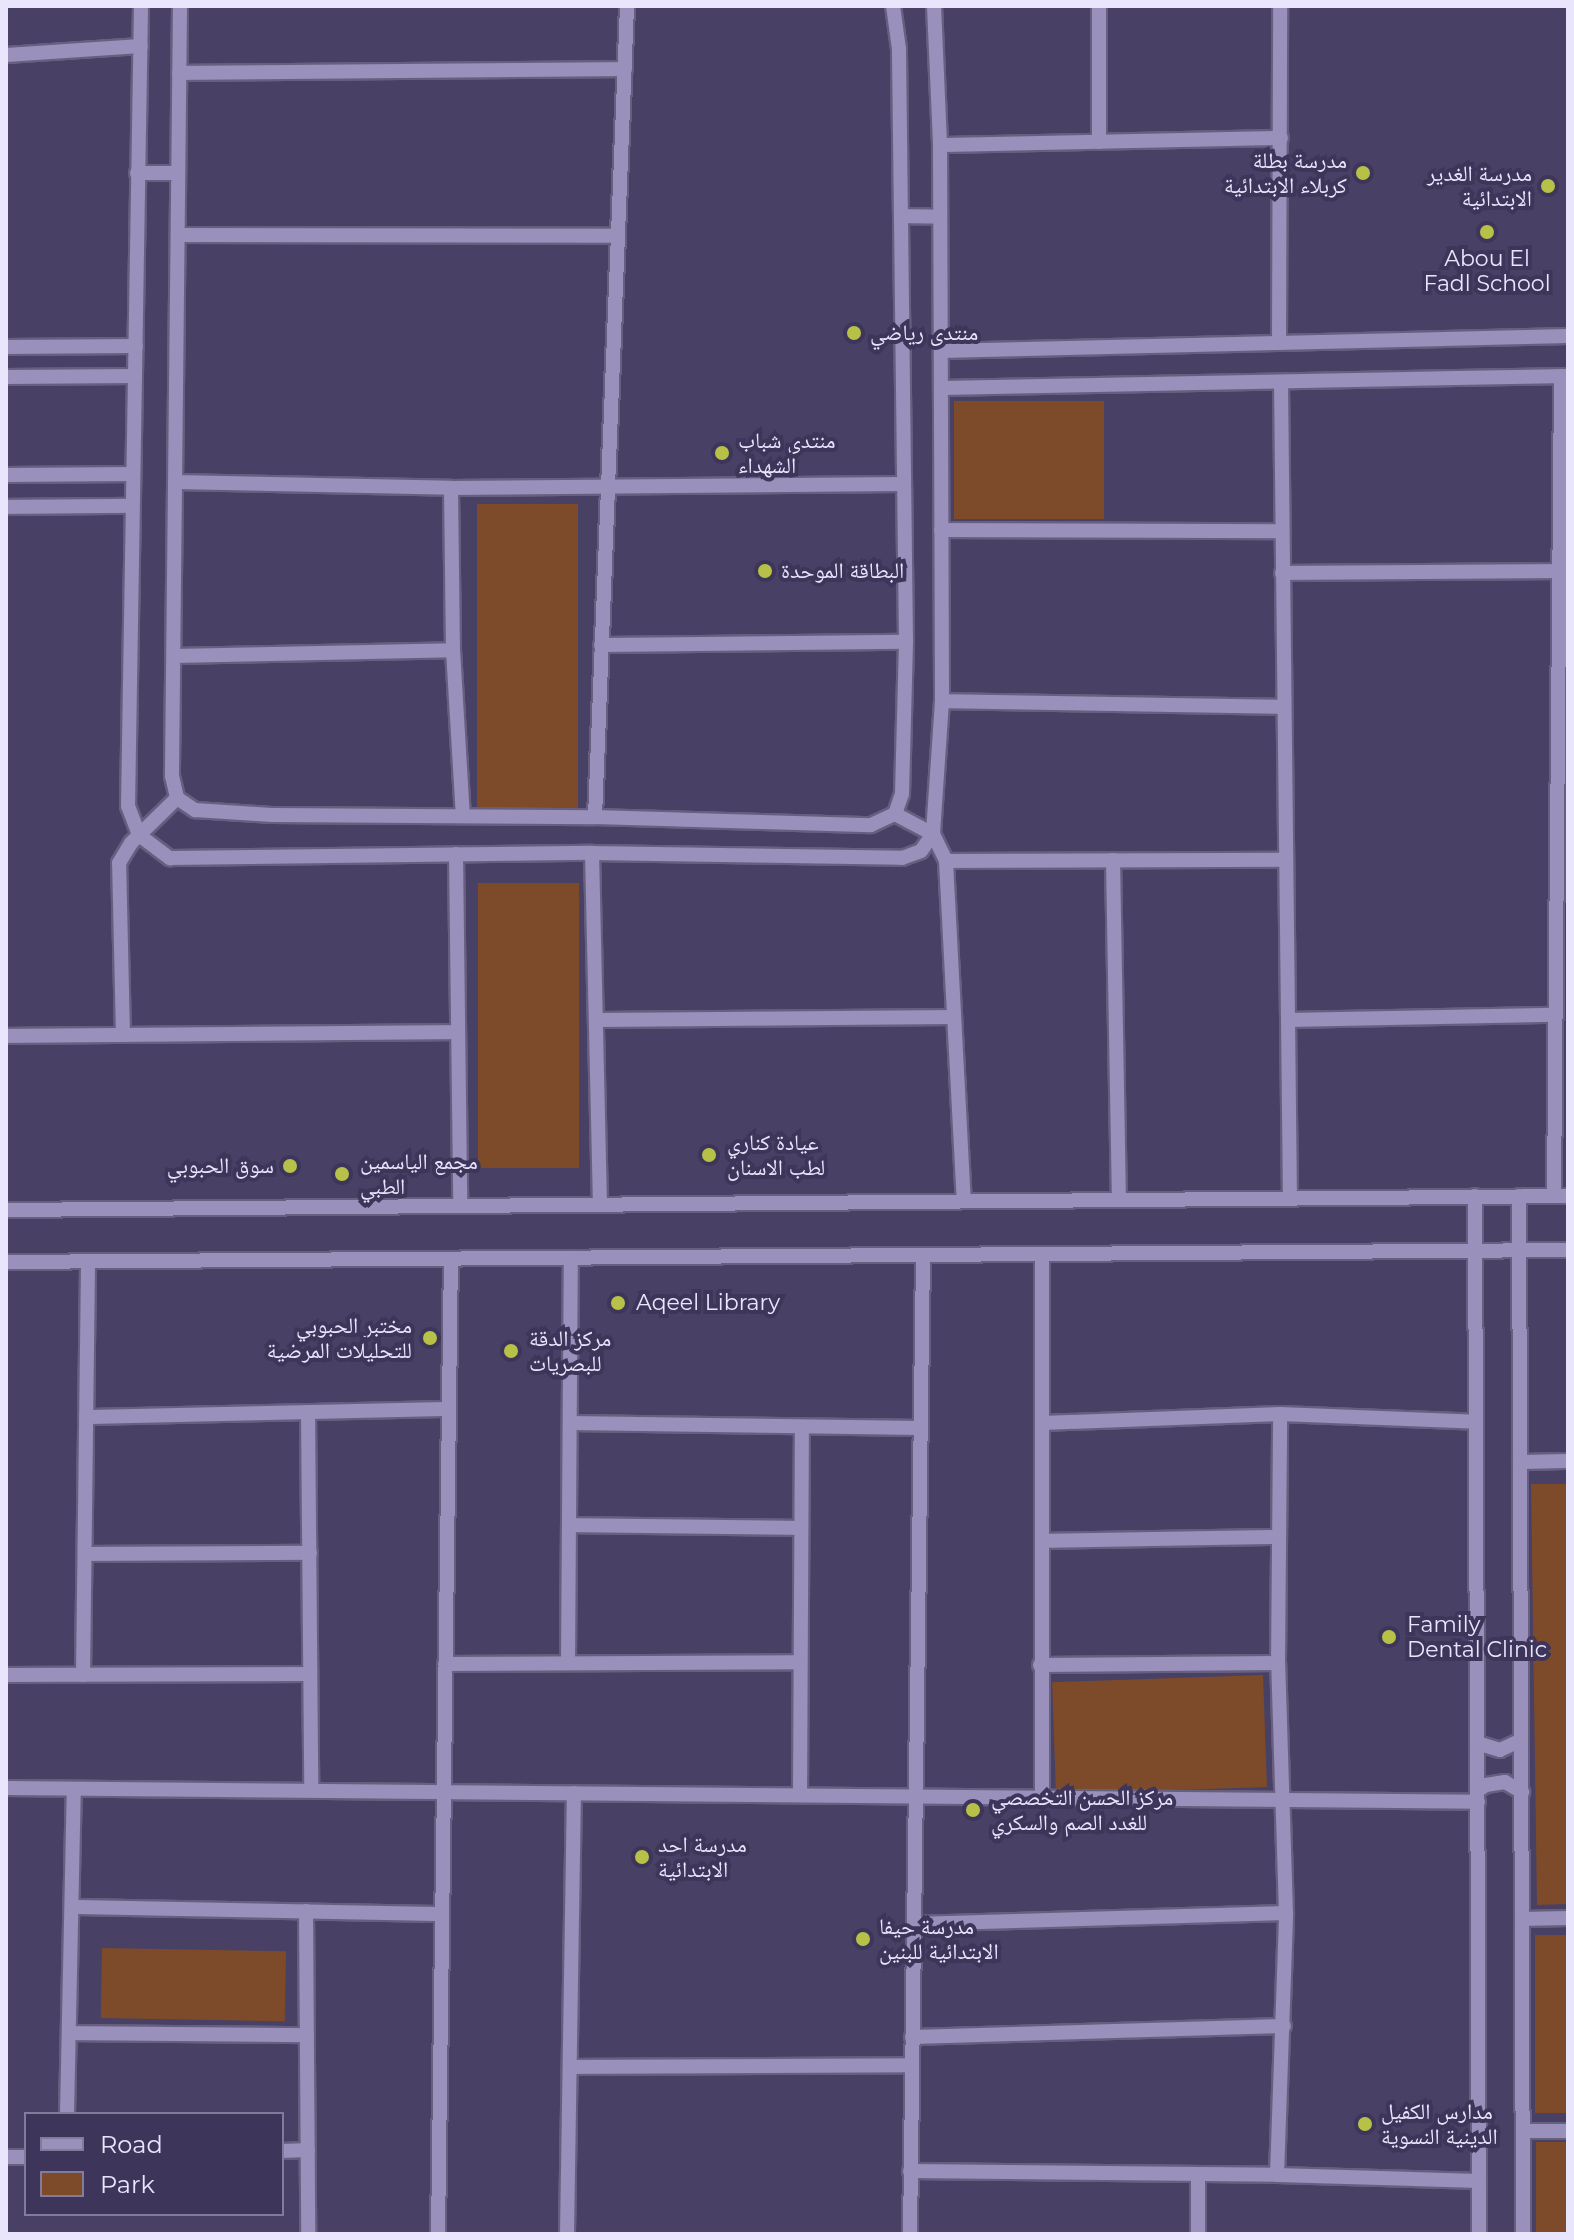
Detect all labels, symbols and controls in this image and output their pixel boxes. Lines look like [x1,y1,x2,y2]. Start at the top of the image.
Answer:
place label: مدرسة بطلة كربلاء الابتدائية [1224,147,1347,198]
place label: مدرسة الغدير الابتدائية [1427,160,1532,212]
marker: مدرسة بطلة كربلاء الابتدائية [1354,164,1372,182]
marker: مدرسة الغدير الابتدائية [1539,177,1557,195]
marker: Abou El Fadl School [1478,223,1496,241]
place label: Abou El Fadl School [1423,245,1551,296]
place label: منتدى رياضي [870,320,978,346]
marker: منتدى رياضي [845,324,863,342]
place label: منتدى شباب الشهداء [738,427,836,478]
marker: منتدى شباب الشهداء [713,444,731,462]
place label: البطاقة الموحدة [781,558,904,584]
marker: البطاقة الموحدة [756,562,774,580]
place label: عيادة كناري لطب الاسنان [727,1129,825,1180]
marker: عيادة كناري لطب الاسنان [698,1144,720,1166]
place label: مجمع الياسمين الطبي [360,1148,478,1200]
place label: سوق الحبوبي [167,1153,274,1179]
marker: سوق الحبوبي [281,1157,299,1175]
marker: مجمع الياسمين الطبي [331,1163,353,1185]
place label: Aqeel Library [636,1290,780,1316]
marker: Aqeel Library [607,1292,629,1314]
place label: مختبر الحبوبي للتحليلات المرضية [267,1312,412,1364]
place label: مركز الدقة للبصريات [529,1325,611,1376]
marker: مختبر الحبوبي للتحليلات المرضية [419,1327,441,1349]
marker: مركز الدقة للبصريات [500,1340,522,1362]
place label: Family Dental Clinic [1407,1611,1547,1662]
marker: Family Dental Clinic [1378,1626,1400,1648]
place label: مركز الحسن التخصصي للغدد الصم والسكري [991,1784,1173,1836]
marker: مركز الحسن التخصصي للغدد الصم والسكري [962,1799,984,1821]
place label: مدرسة احد الابتدائية [658,1831,747,1882]
marker: مدرسة احد الابتدائية [633,1848,651,1866]
place label: مدرسة حيفا الابتدائية للبنين [879,1913,999,1964]
marker: مدرسة حيفا الابتدائية للبنين [854,1930,872,1948]
place label: مدارس الكفيل الدينية النسوية [1381,2098,1498,2150]
legend [24,2112,284,2216]
marker: مدارس الكفيل الدينية النسوية [1356,2115,1374,2133]
text: Road [100,2130,163,2159]
text: Park [100,2170,155,2199]

